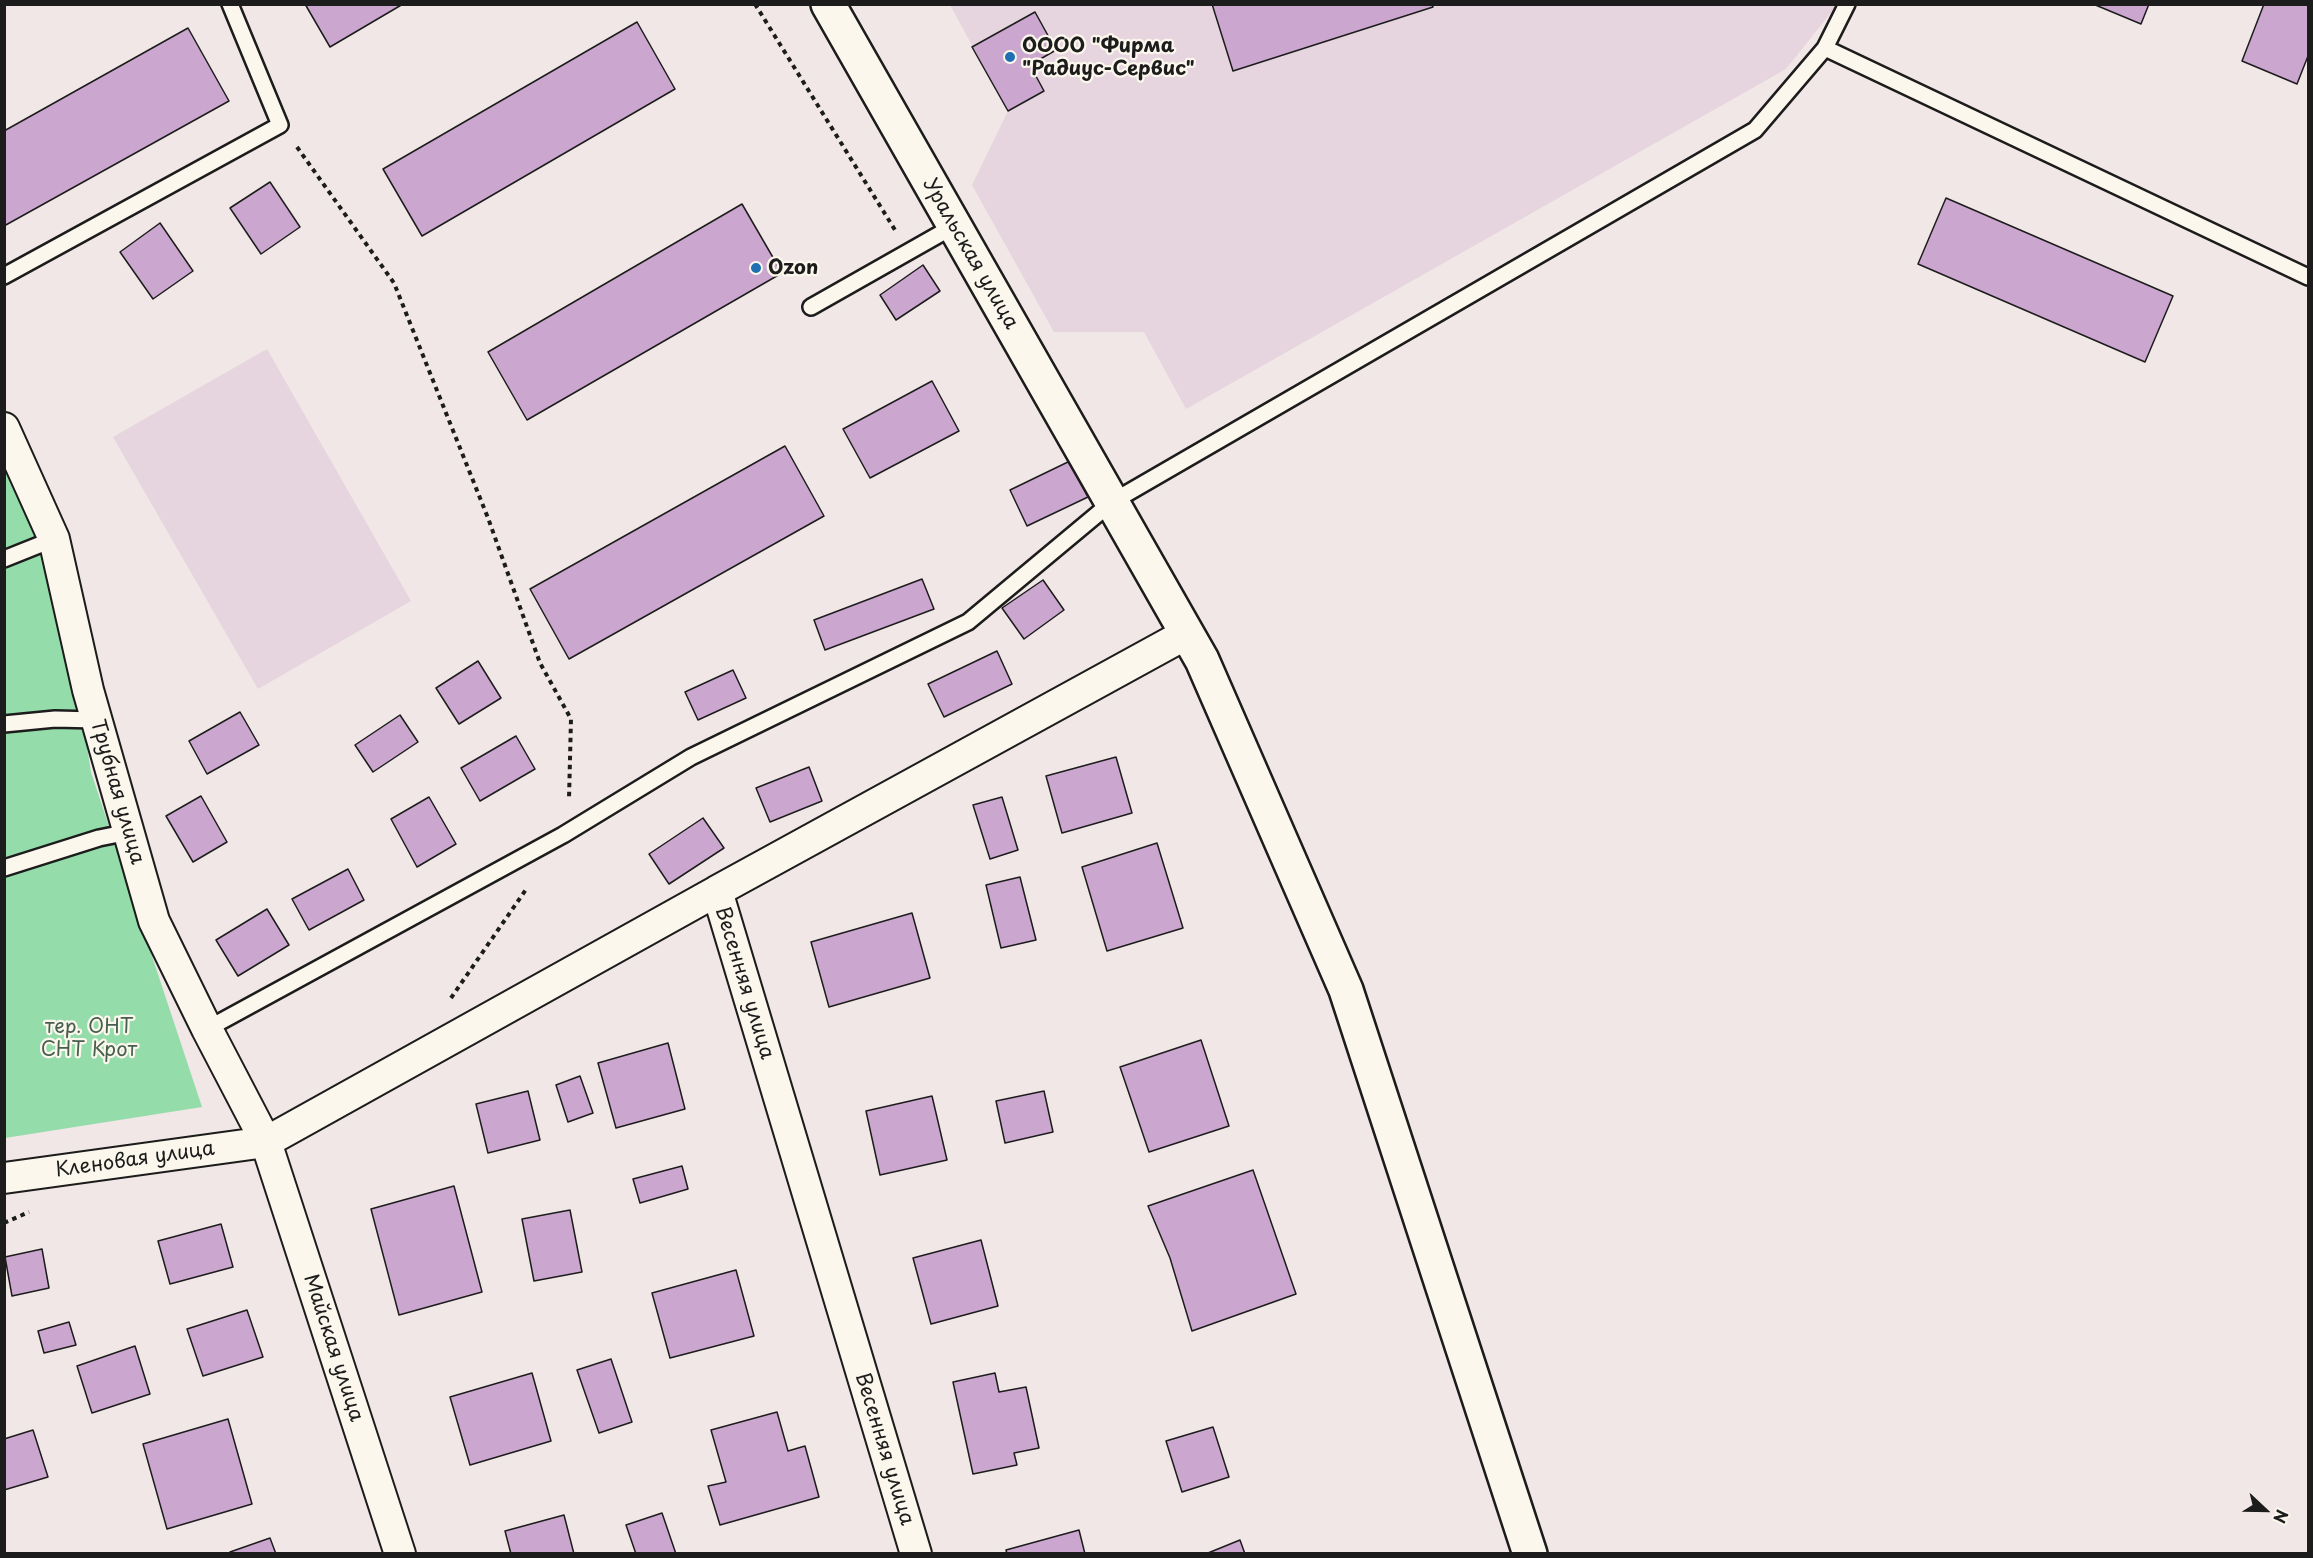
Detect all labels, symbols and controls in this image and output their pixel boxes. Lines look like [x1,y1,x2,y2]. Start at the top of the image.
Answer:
place label: ОООО "Фирма "Радиус-Сервис" [1022,34,1195,81]
marker: ОООО "Фирма "Радиус-Сервис" [1003,50,1017,64]
street label: Уральская улица [917,174,1023,334]
place label: Ozon [768,256,818,280]
marker: Ozon [749,261,763,275]
street label: Трубная улица [85,717,149,867]
street label: Весенняя улица [709,904,779,1062]
park label: тер. ОНТ СНТ Крот [41,1015,137,1062]
street label: Кленовая улица [54,1137,216,1183]
street label: Майская улица [298,1271,368,1425]
street label: Весенняя улица [849,1370,919,1528]
north arrow [2235,1480,2295,1540]
text: N [2268,1506,2295,1527]

